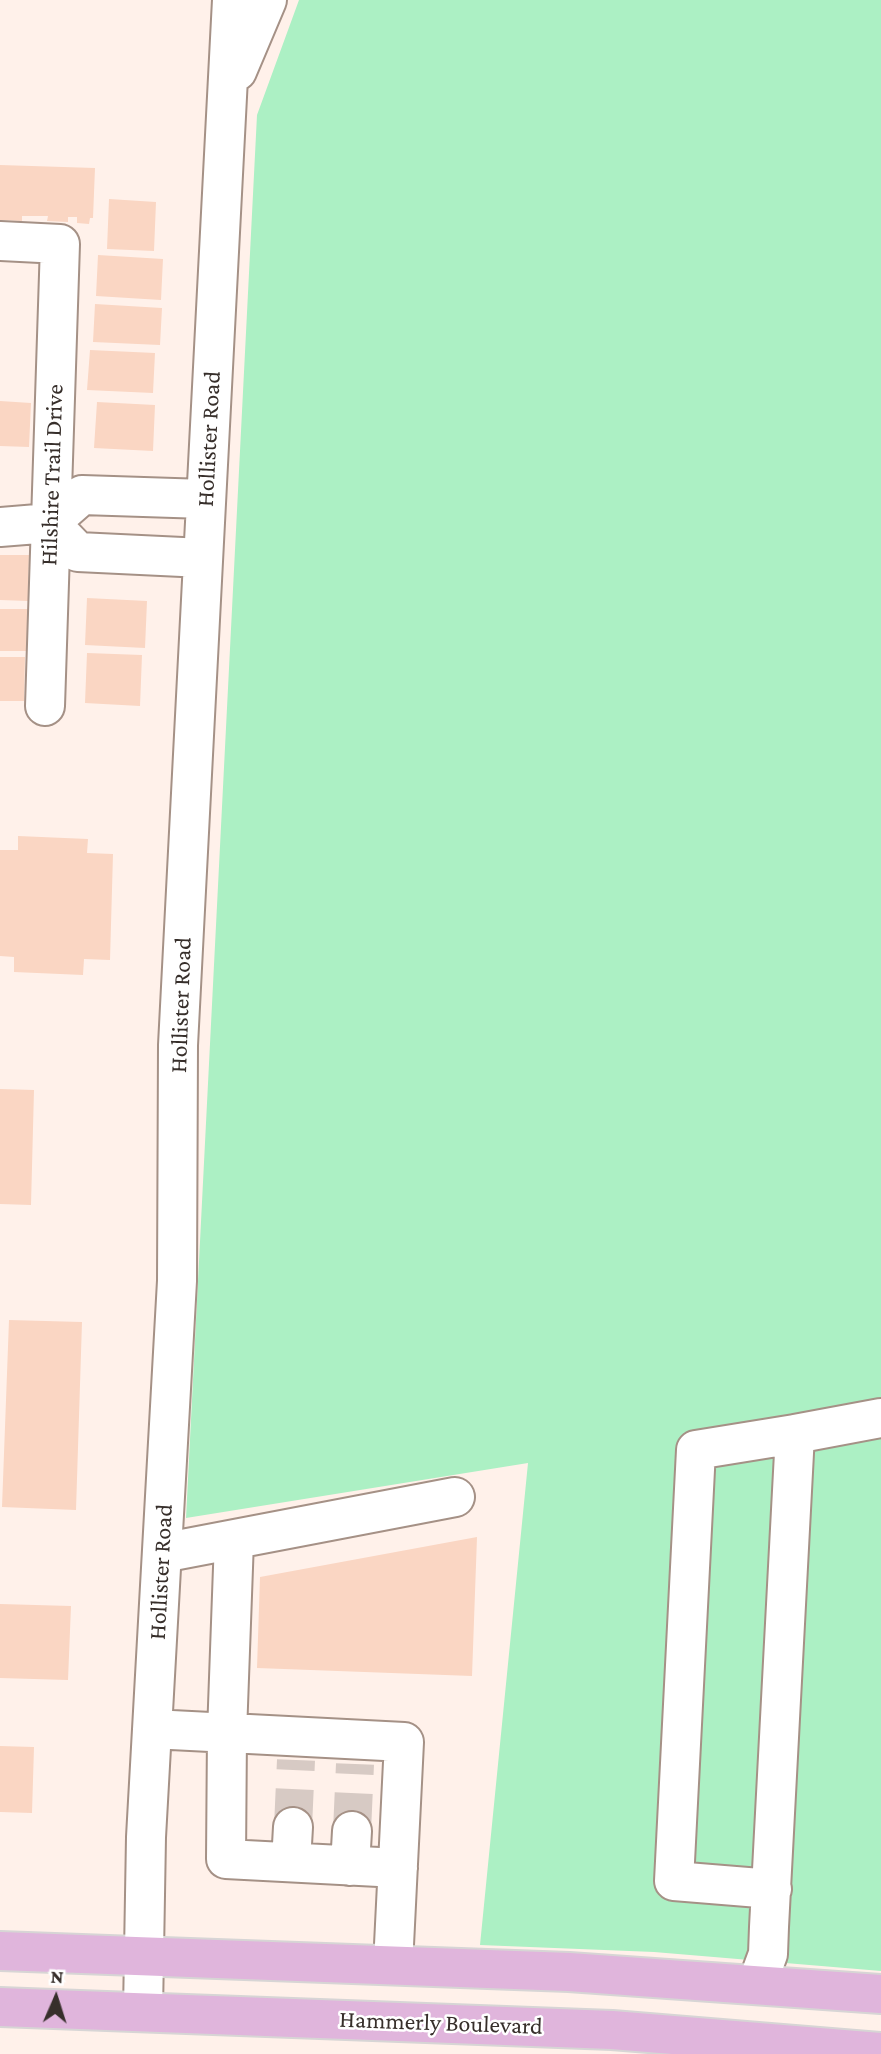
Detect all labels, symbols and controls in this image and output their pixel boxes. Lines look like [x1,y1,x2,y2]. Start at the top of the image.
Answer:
street label: Hollister Road [191,370,227,508]
street label: Hilshire Trail Drive [34,384,70,566]
street label: Hollister Road [164,937,198,1073]
street label: Hollister Road [143,1503,179,1641]
north arrow [21,1963,91,2033]
text: N [50,1966,64,1987]
street label: Hammerly Boulevard [339,2005,543,2041]

